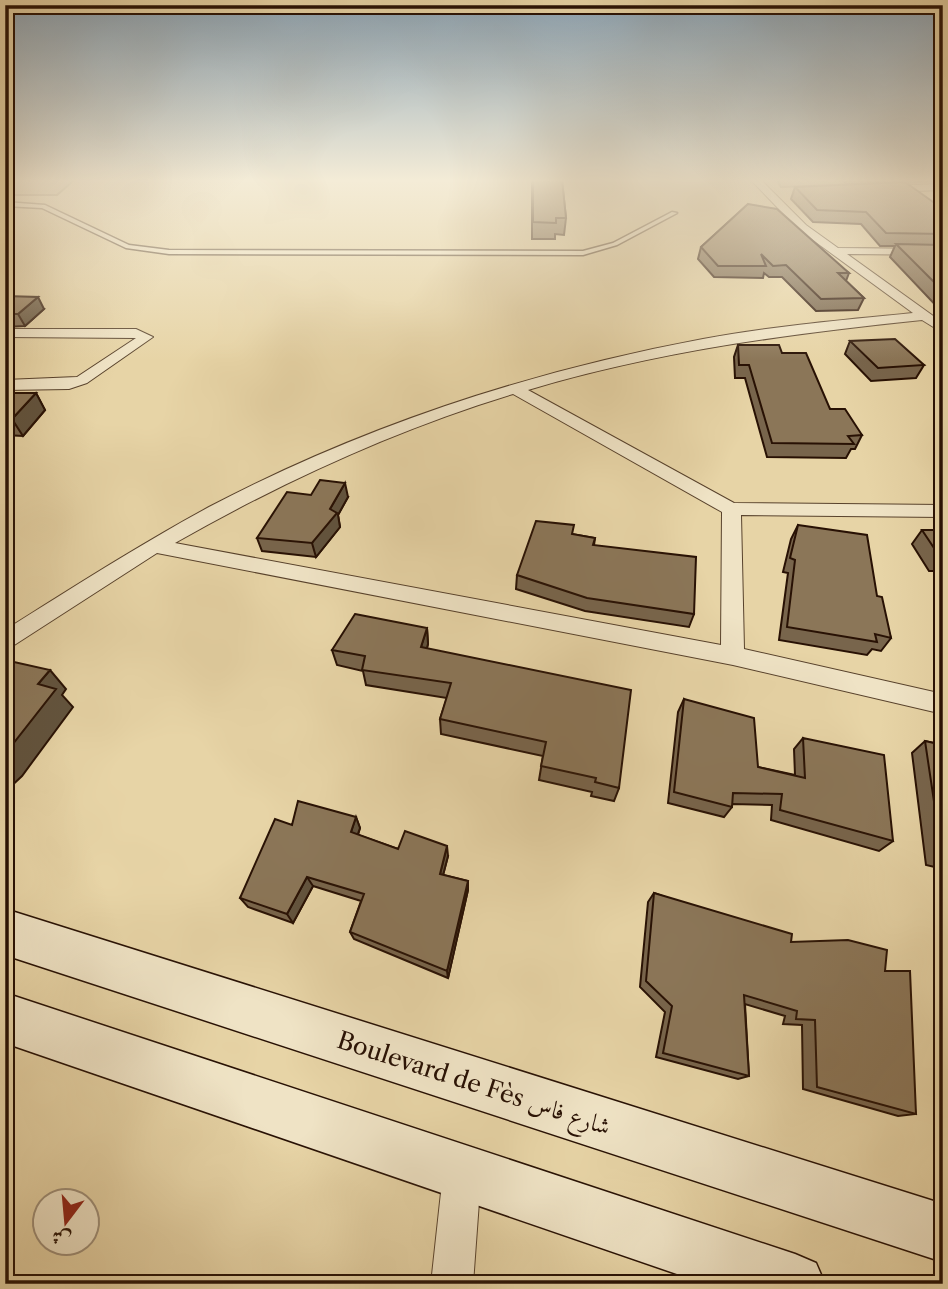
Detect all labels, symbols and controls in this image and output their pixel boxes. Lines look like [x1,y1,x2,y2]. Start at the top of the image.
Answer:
street label: Boulevard de Fès شارع فاس [332,1025,614,1147]
north arrow [32,1188,102,1258]
text: ش [49,1224,74,1252]

